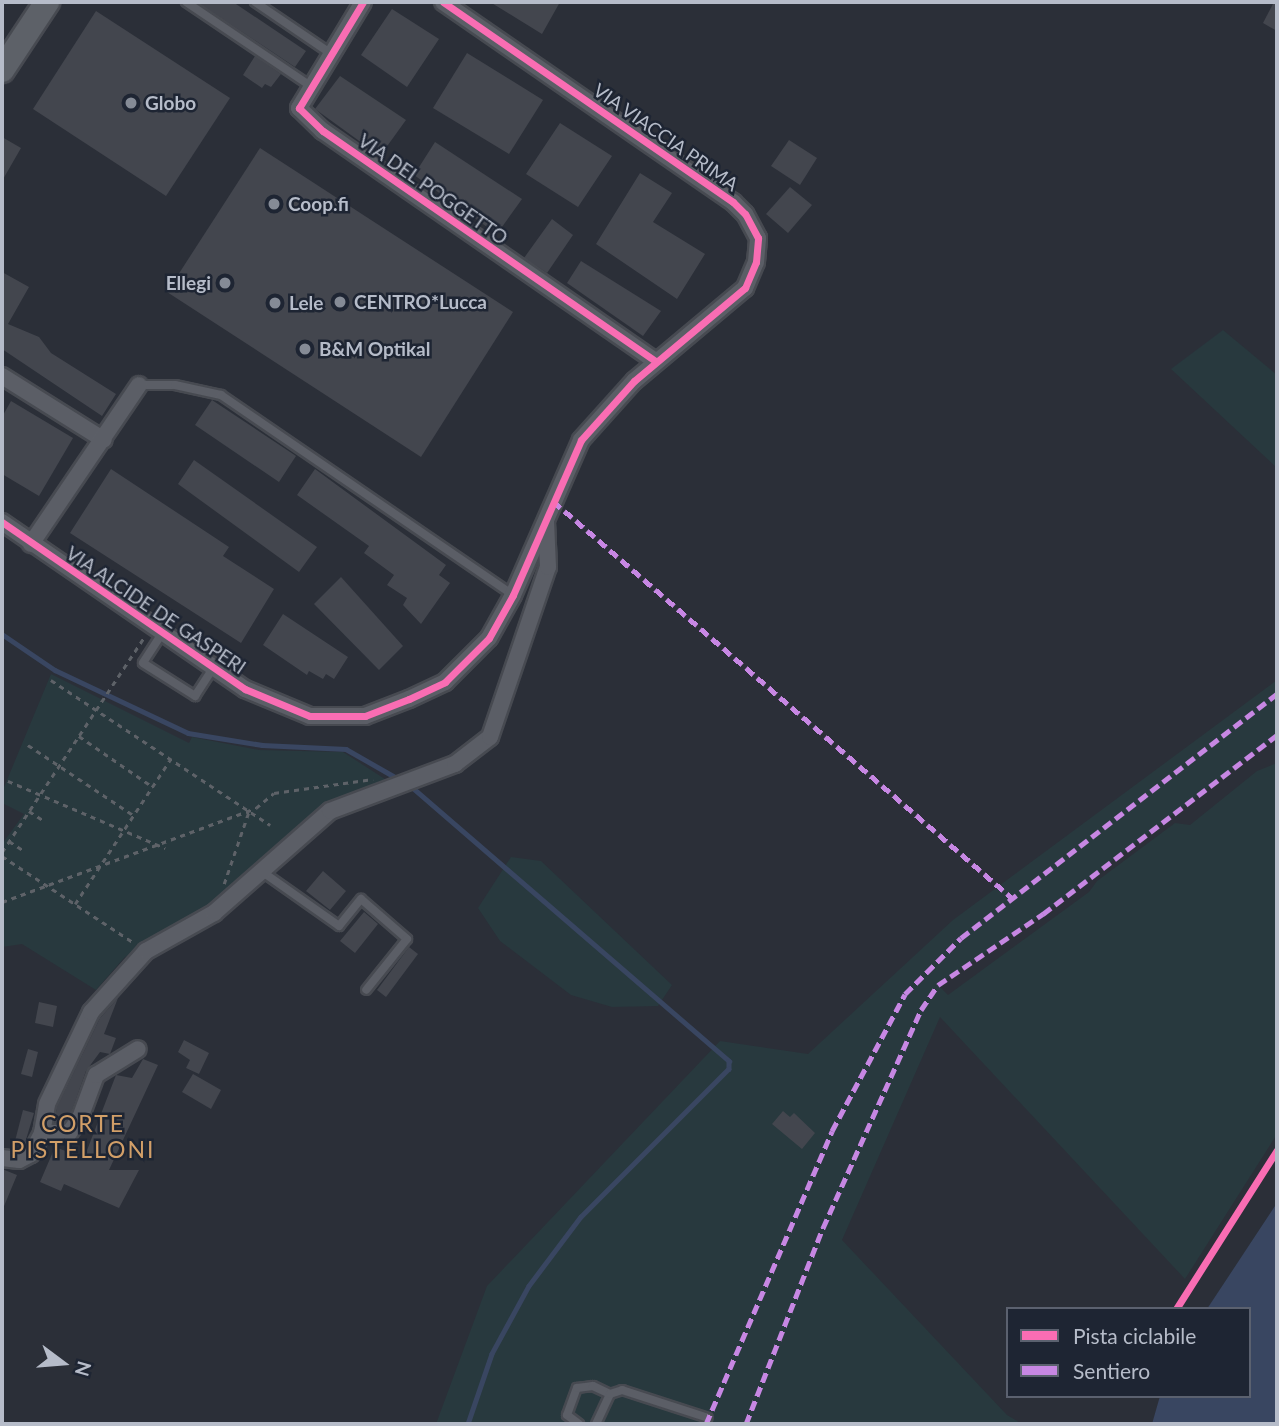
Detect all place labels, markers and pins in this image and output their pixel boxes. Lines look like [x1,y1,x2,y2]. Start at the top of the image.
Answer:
place label: Globo [145,92,196,114]
marker: Globo [123,95,139,111]
place label: Coop.fi [288,193,349,215]
marker: Coop.fi [266,196,282,212]
place label: Ellegi [166,272,211,294]
marker: Ellegi [217,275,233,291]
place label: CENTRO*Lucca [354,291,487,313]
place label: Lele [289,292,323,314]
marker: CENTRO*Lucca [332,294,348,310]
marker: Lele [267,295,283,311]
place label: B&M Optikal [319,338,430,360]
marker: B&M Optikal [297,341,313,357]

